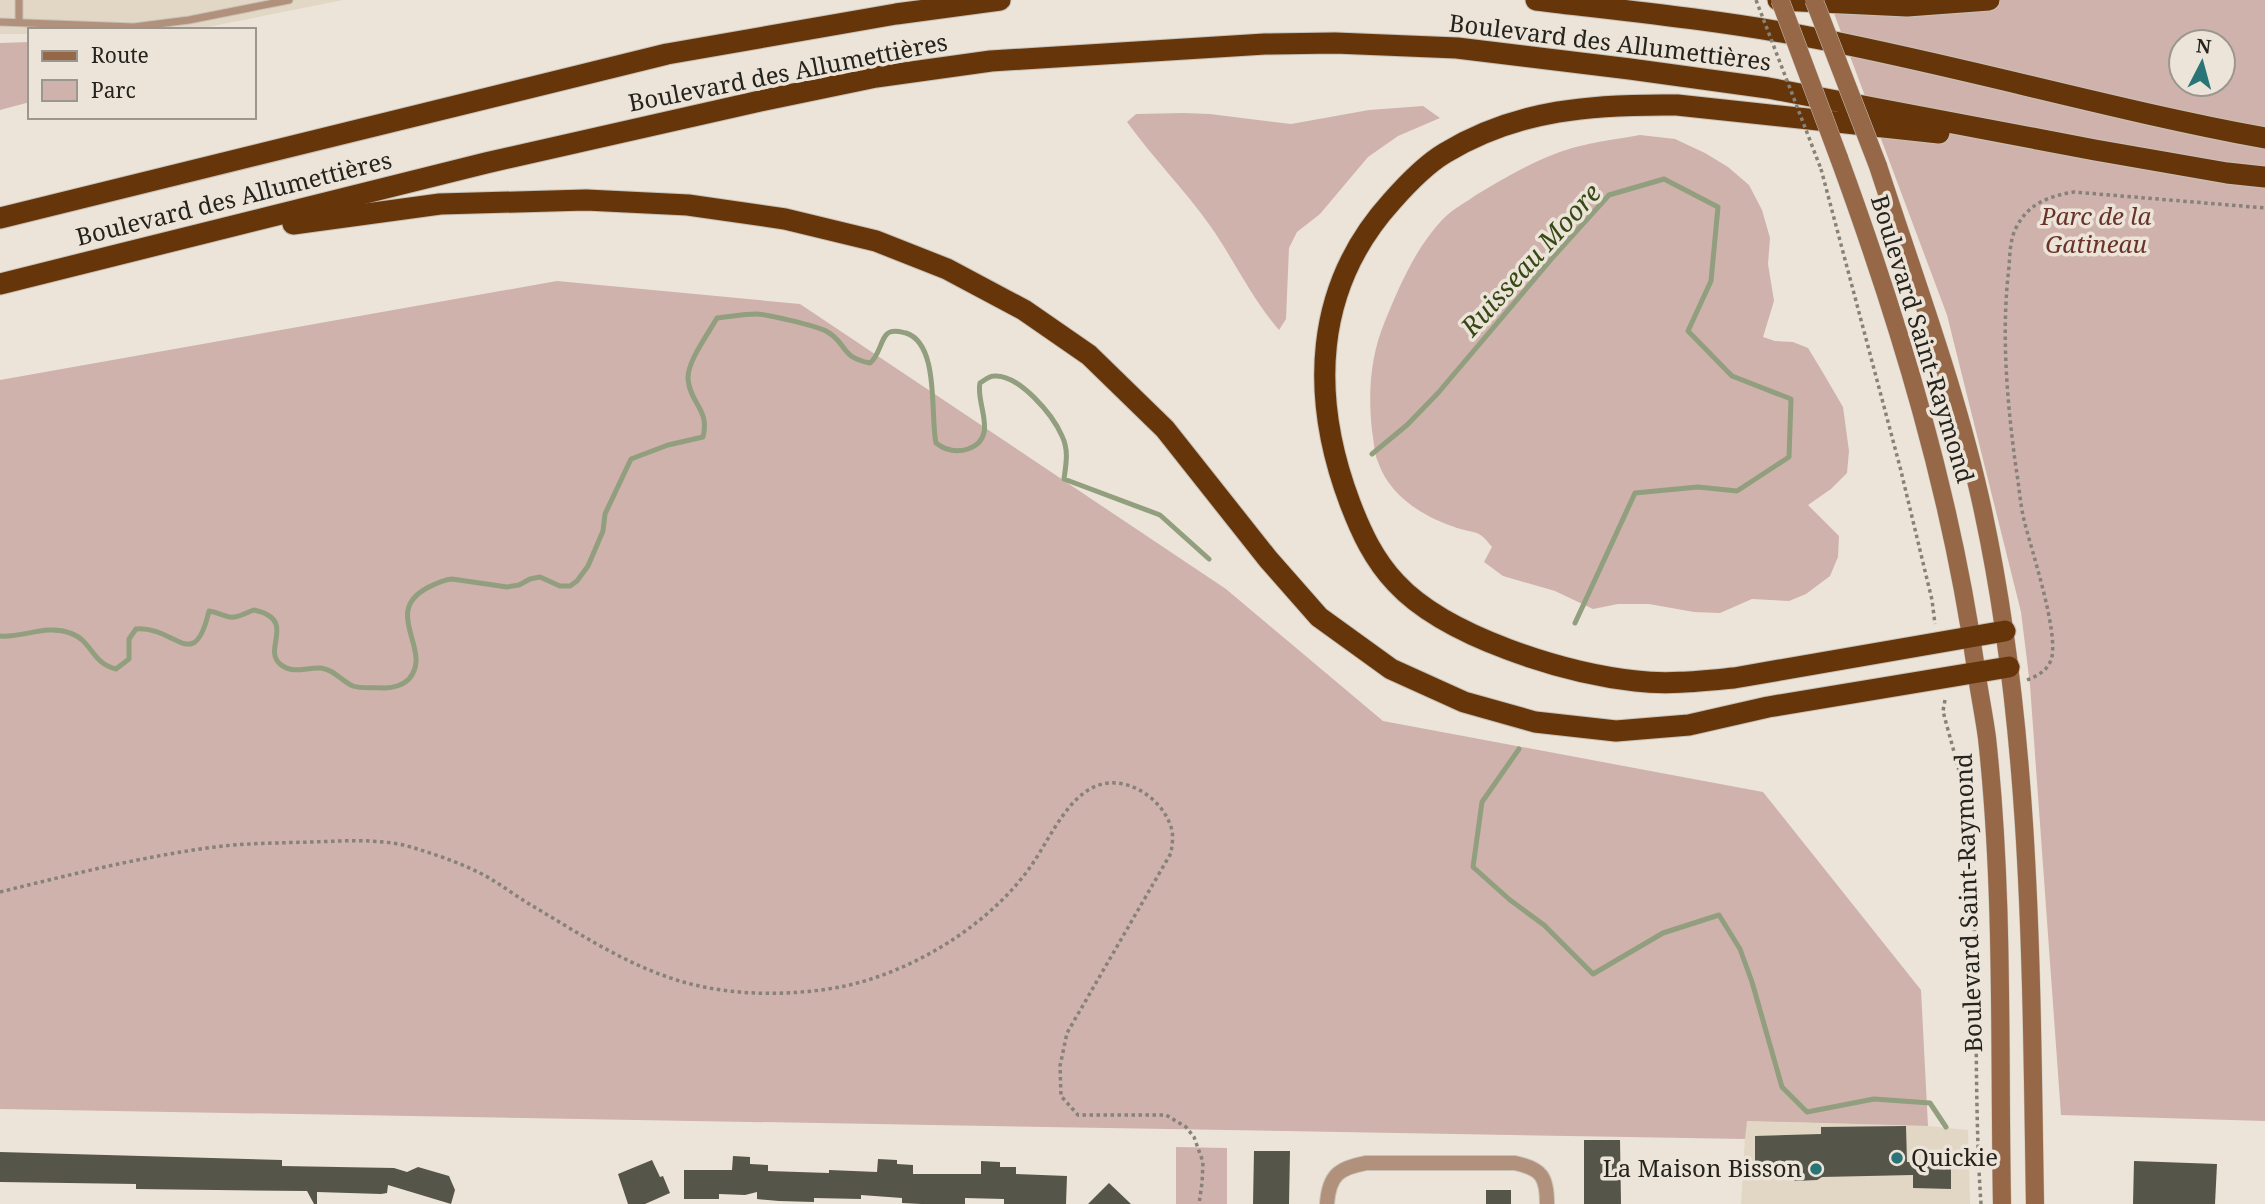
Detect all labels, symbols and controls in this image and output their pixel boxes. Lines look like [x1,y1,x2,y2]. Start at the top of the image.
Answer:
street label: Boulevard des Allumettières [1447,5,1773,78]
street label: Boulevard des Allumettières [625,24,950,119]
legend [28,28,256,119]
north arrow [2167,28,2237,98]
text: N [2195,32,2213,60]
text: Route [91,41,149,69]
text: Parc [91,76,136,104]
street label: Boulevard des Allumettières [72,142,395,253]
water label: Ruisseau Moore [1451,175,1609,344]
street label: Boulevard Saint-Raymond [1864,191,1983,487]
park label: Parc de la Gatineau [2040,199,2151,260]
street label: Boulevard Saint-Raymond [1946,753,1989,1053]
place label: Quickie [1911,1140,1998,1173]
marker: Quickie [1889,1150,1905,1166]
place label: La Maison Bisson [1603,1151,1802,1184]
marker: La Maison Bisson [1808,1161,1824,1177]

